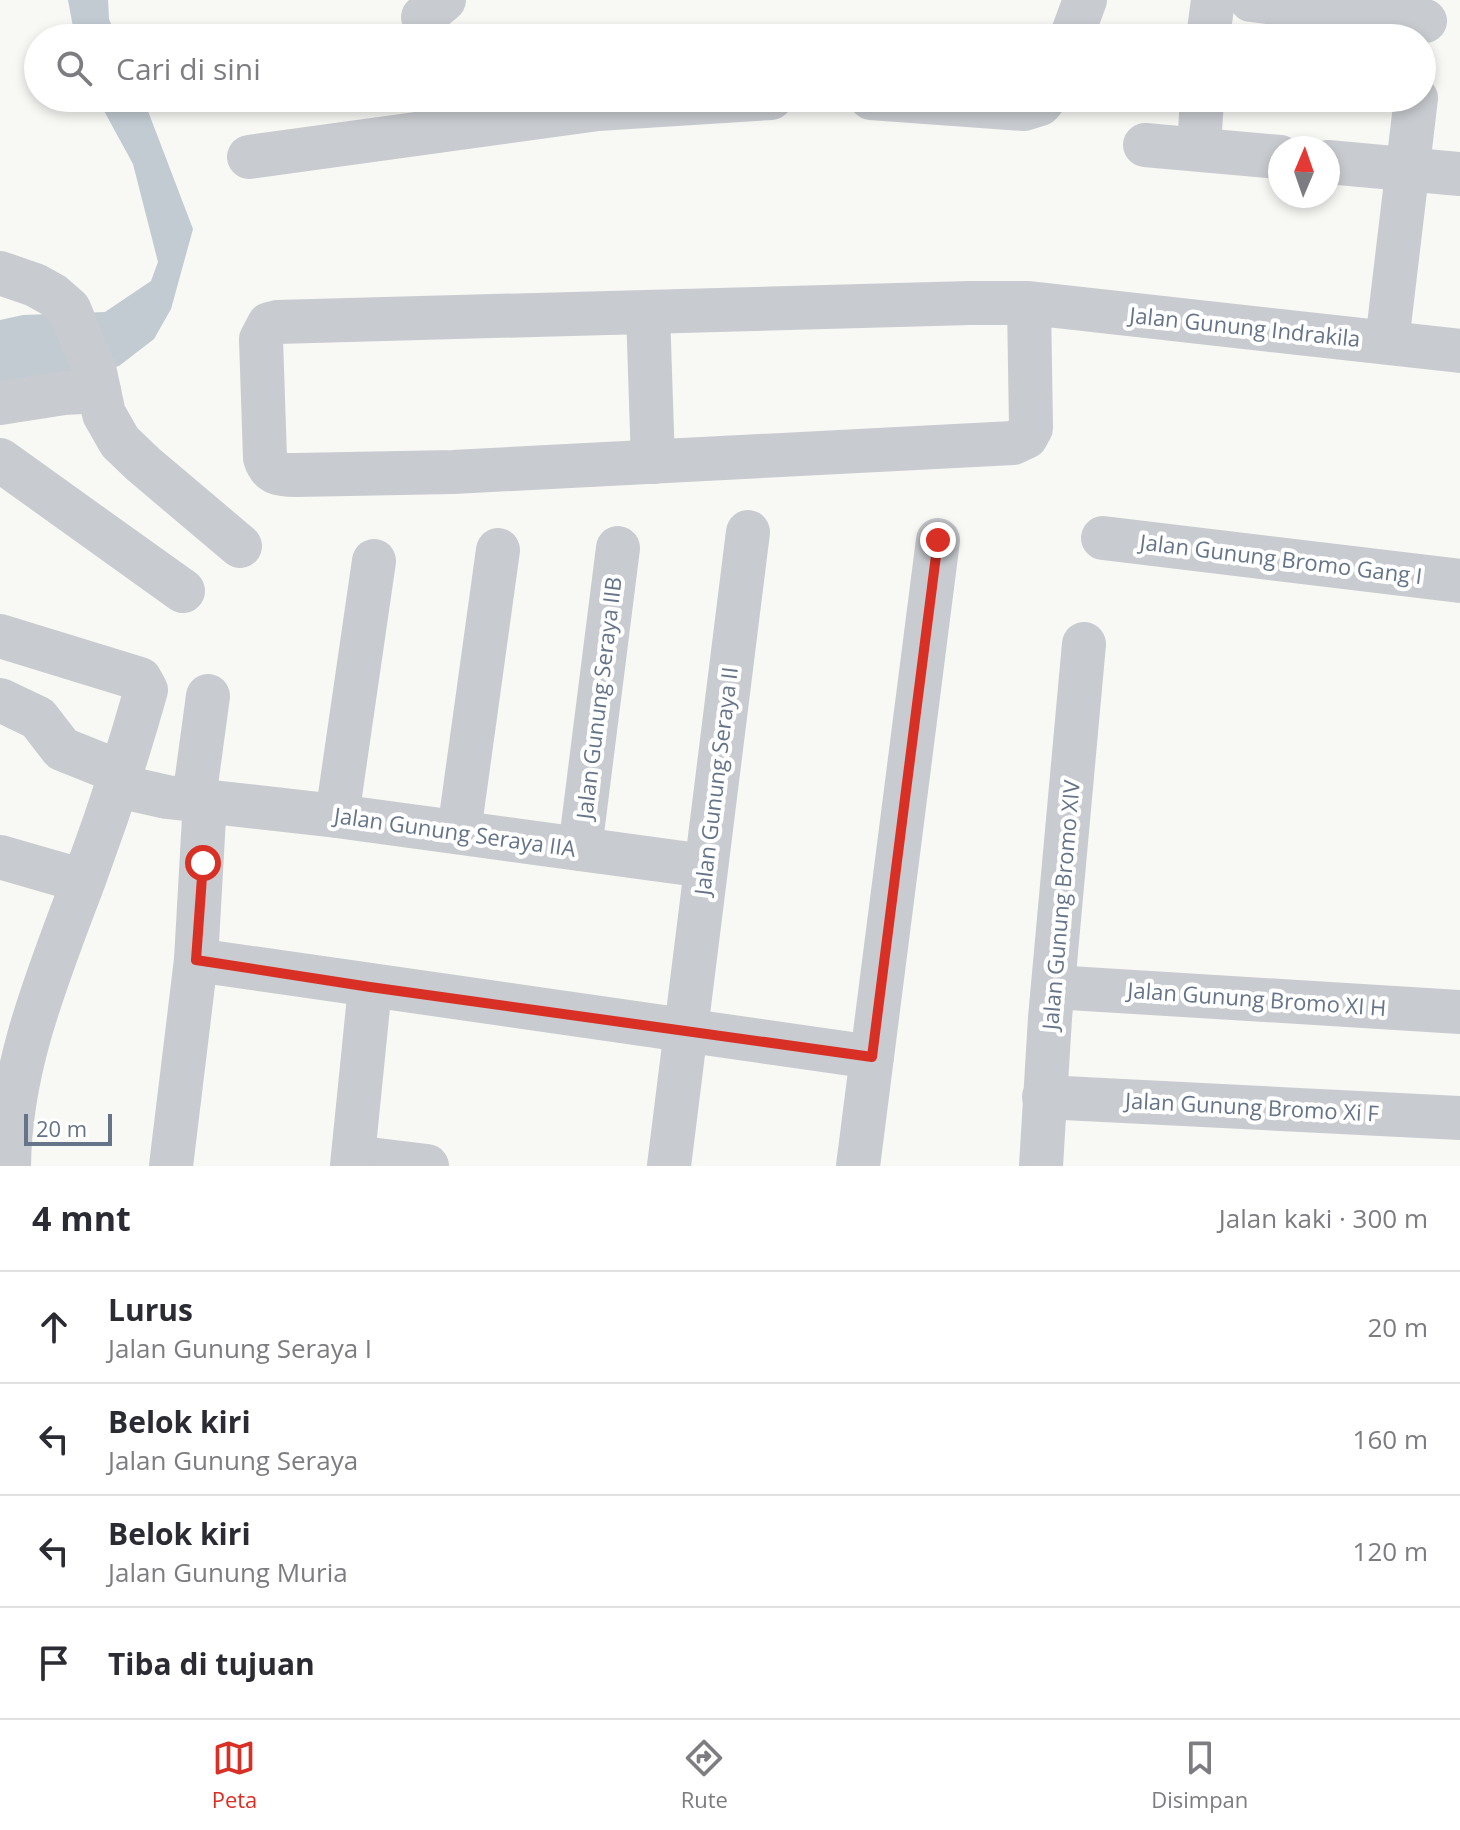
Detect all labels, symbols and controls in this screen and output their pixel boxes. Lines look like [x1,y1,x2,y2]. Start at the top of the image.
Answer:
search box [24,24,1436,112]
icon: search [52,46,96,90]
text: Cari di sini [116,48,261,89]
north arrow [1268,136,1340,208]
street label: Jalan Gunung Indrakila [1126,299,1362,353]
route end [920,522,956,558]
street label: Jalan Gunung Bromo Gang I [1136,526,1424,590]
street label: Jalan Gunung Seraya IIB [568,575,628,823]
street label: Jalan Gunung Seraya II [686,665,744,899]
street label: Jalan Gunung Bromo XIV [1034,778,1086,1033]
street label: Jalan Gunung Seraya IIA [330,799,578,863]
route start [185,845,221,881]
street label: Jalan Gunung Bromo XI H [1125,974,1387,1022]
street label: Jalan Gunung Bromo Xi F [1123,1084,1380,1128]
scale bar [24,1110,112,1146]
text: 20 m [36,1113,87,1143]
text: 4 mnt [32,1195,131,1241]
text: Jalan kaki · 300 m [1219,1200,1428,1236]
text: Lurus [108,1289,193,1330]
icon: ahead [32,1305,76,1349]
text: 20 m [1367,1309,1428,1345]
text: Jalan Gunung Seraya I [108,1330,372,1366]
text: Belok kiri [108,1401,251,1442]
icon: left [32,1417,76,1461]
text: 160 m [1353,1421,1428,1457]
text: Jalan Gunung Seraya [108,1442,358,1478]
text: Belok kiri [108,1513,251,1554]
icon: left [32,1529,76,1573]
text: 120 m [1353,1533,1428,1569]
text: Jalan Gunung Muria [108,1554,348,1590]
icon: arrive [32,1641,76,1685]
text: Tiba di tujuan [108,1643,315,1684]
tab: Peta [212,1736,257,1814]
tab: Rute [681,1736,728,1814]
tab: Disimpan [1151,1736,1248,1814]

